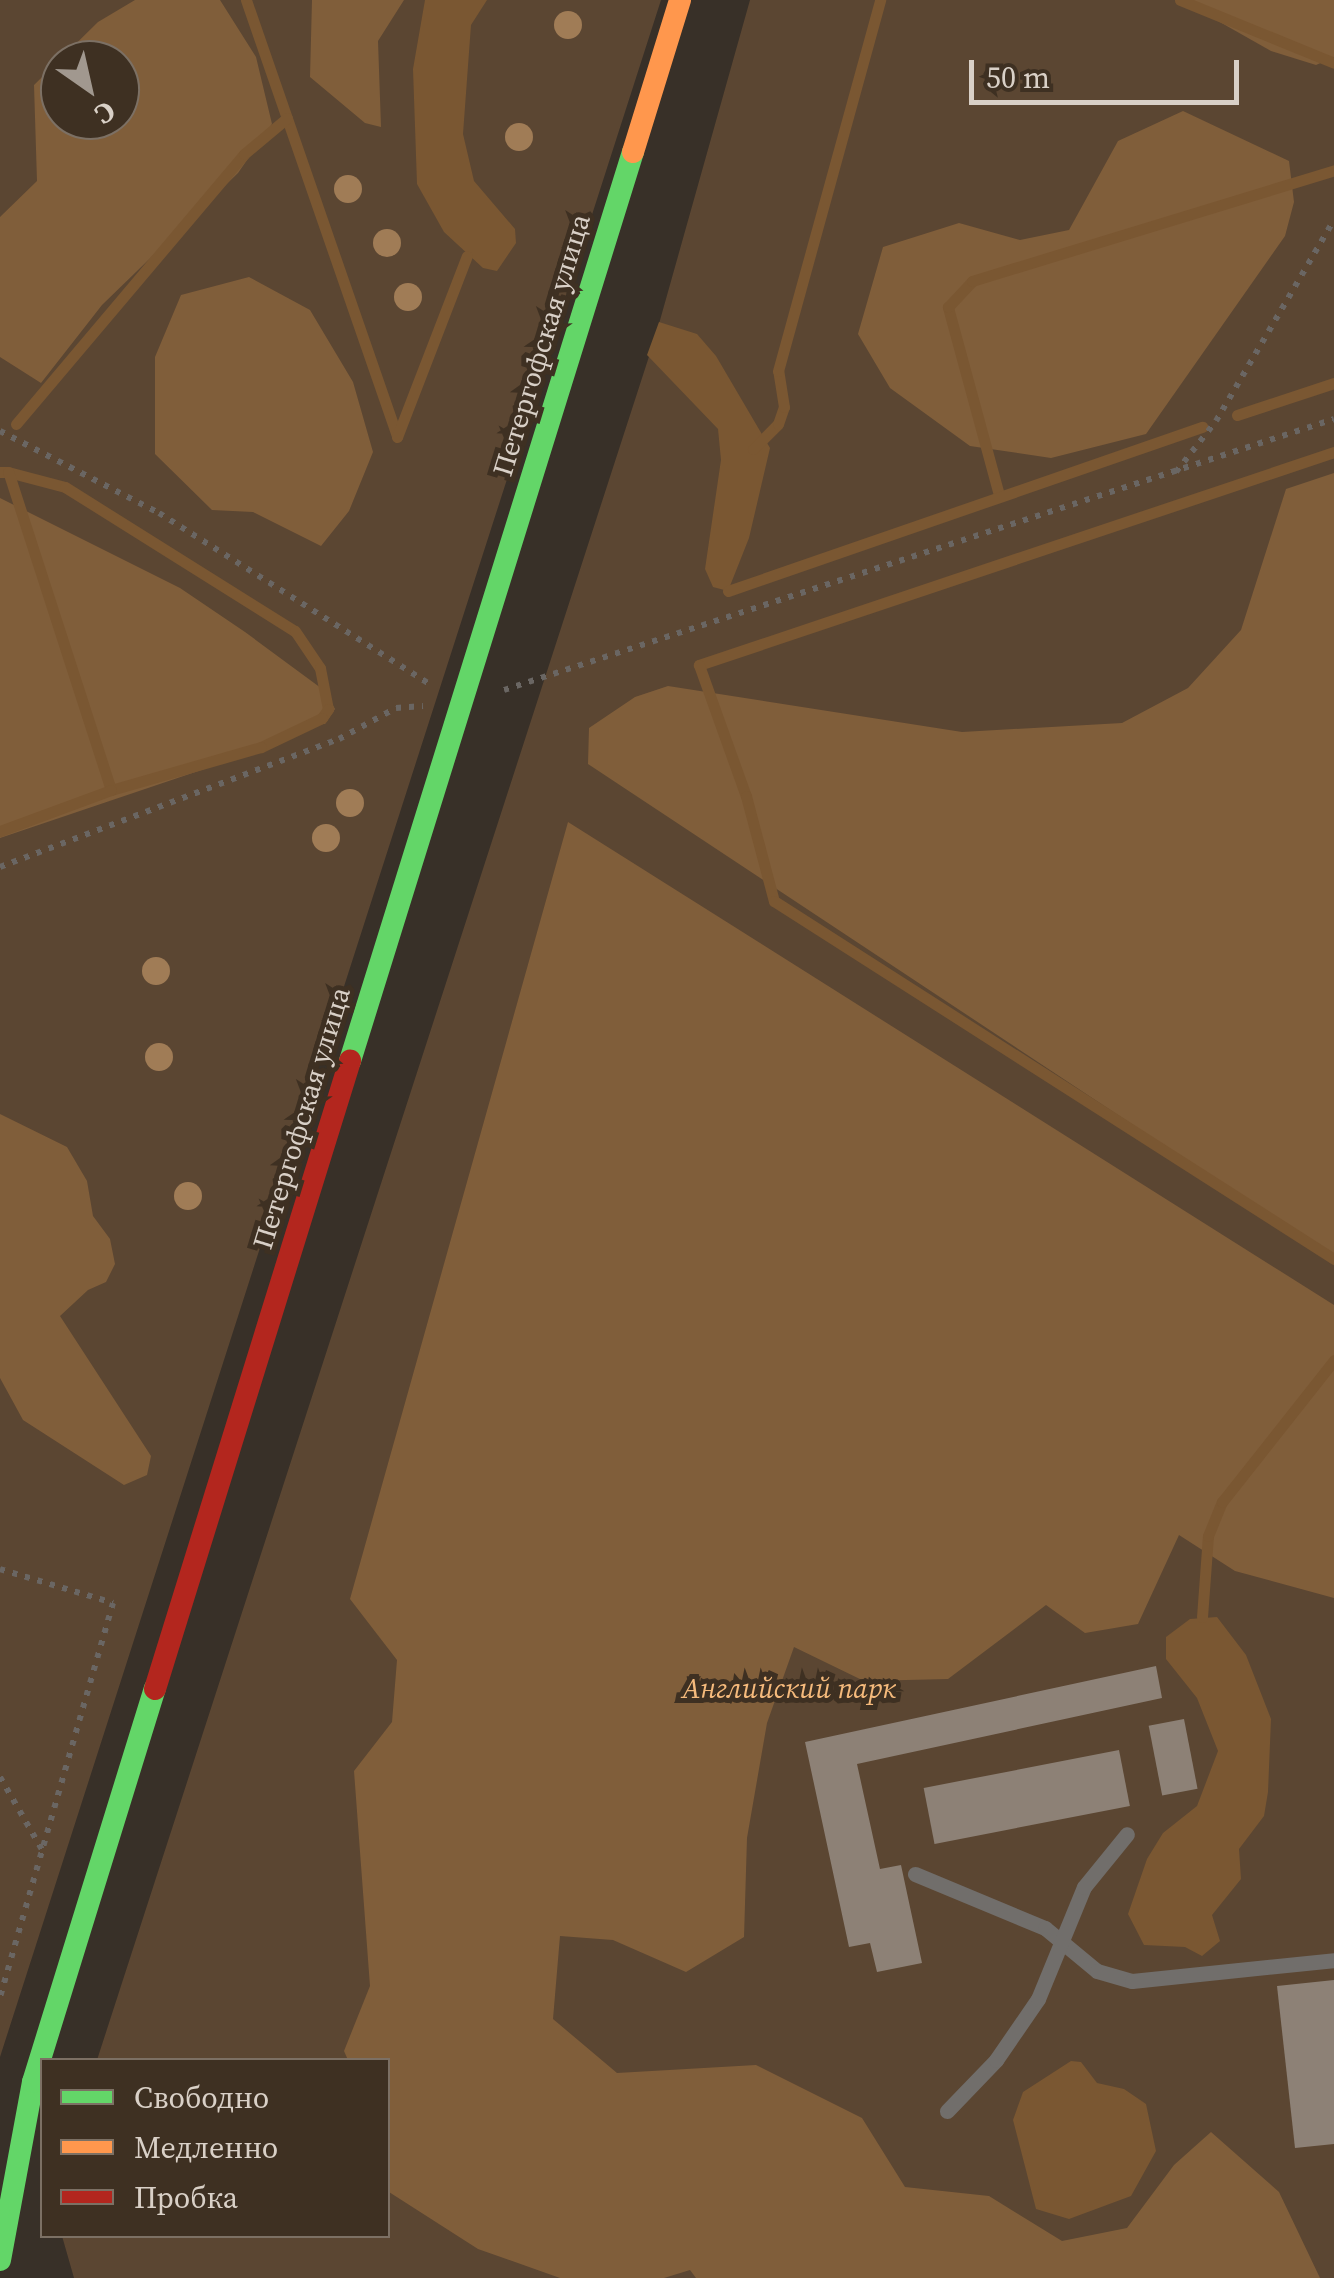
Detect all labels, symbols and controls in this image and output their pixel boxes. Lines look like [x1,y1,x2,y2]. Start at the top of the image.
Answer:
north arrow [40,40,140,140]
scale bar [974,40,1244,102]
text: 50 m [986,57,1050,98]
text: С [88,93,124,134]
street label: Петергофская улица [485,210,597,480]
street label: Петергофская улица [245,983,357,1253]
park label: Английский парк [682,1671,896,1705]
legend [40,2058,390,2238]
text: Свободно [134,2077,269,2118]
text: Медленно [134,2127,278,2168]
text: Пробка [134,2177,238,2218]

